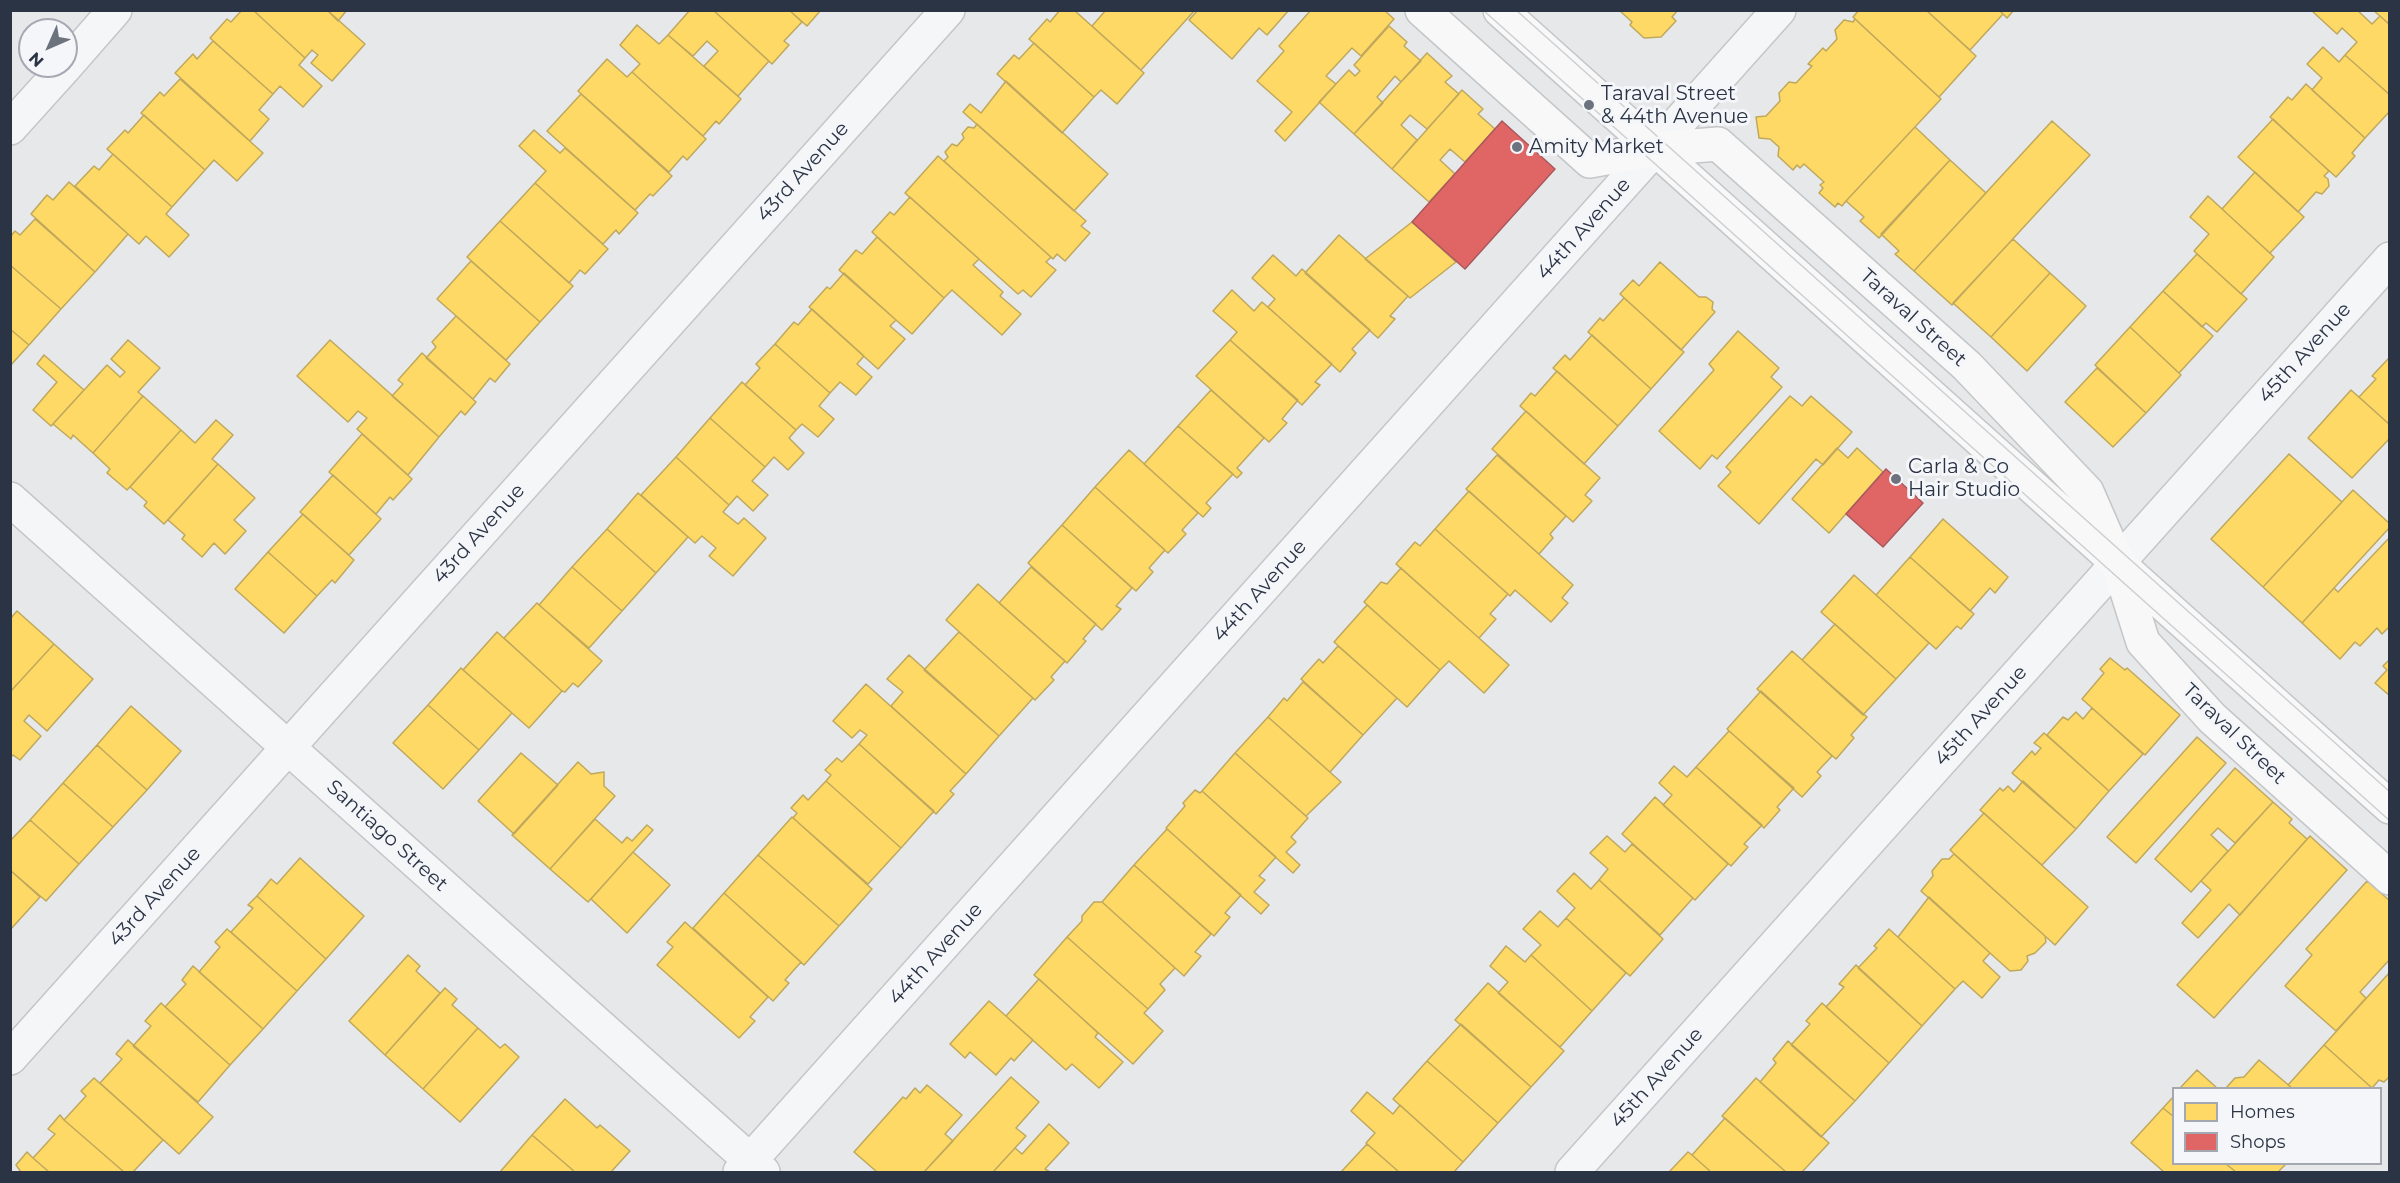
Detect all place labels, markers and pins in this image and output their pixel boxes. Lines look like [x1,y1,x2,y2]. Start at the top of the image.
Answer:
place label: Taraval Street & 44th Avenue [1601,82,1748,129]
marker: Taraval Street & 44th Avenue [1582,98,1596,112]
place label: Amity Market [1529,135,1664,159]
marker: Amity Market [1510,140,1524,154]
place label: Carla & Co Hair Studio [1908,455,2020,502]
marker: Carla & Co Hair Studio [1889,472,1903,486]

